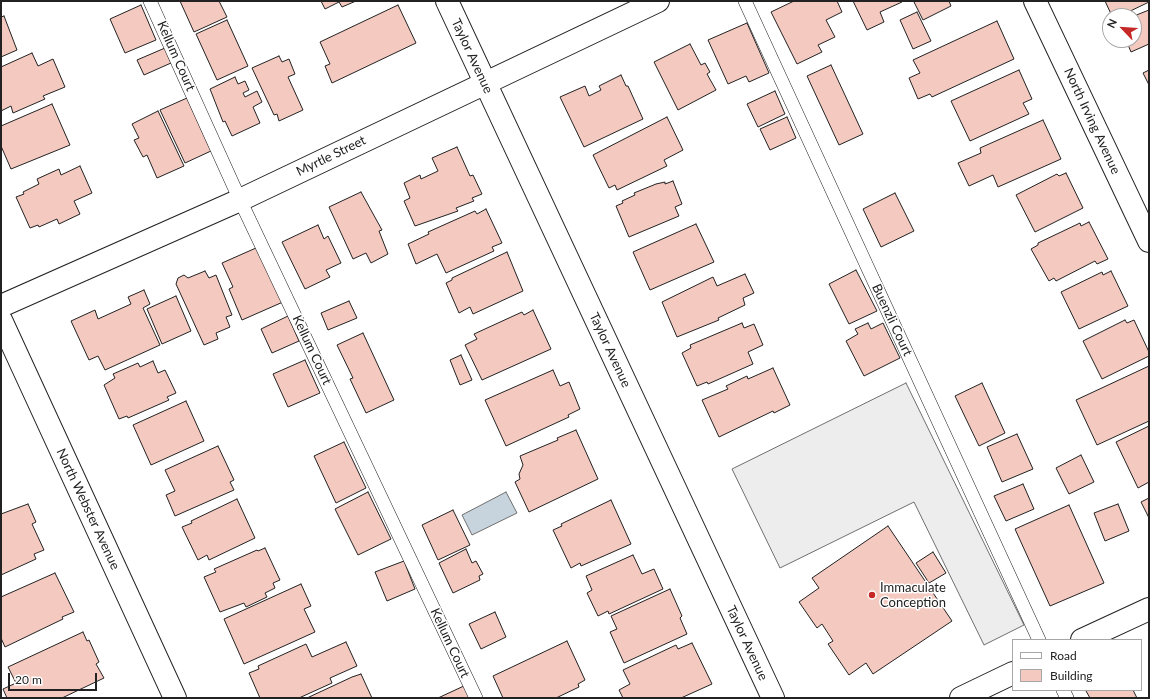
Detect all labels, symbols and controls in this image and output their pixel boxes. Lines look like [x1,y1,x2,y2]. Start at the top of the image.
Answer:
north arrow [1102,8,1142,48]
street label: Taylor Avenue [448,16,496,96]
text: N [1104,17,1119,30]
street label: Kellum Court [154,19,198,93]
street label: North Irving Avenue [1061,65,1123,177]
street label: Myrtle Street [294,132,368,180]
street label: Buenzli Court [869,282,915,358]
street label: Taylor Avenue [586,310,634,390]
street label: Kellum Court [289,313,335,387]
street label: North Webster Avenue [53,446,123,572]
place label: Immaculate Conception [880,580,946,611]
marker: Immaculate Conception [867,590,877,600]
street label: Taylor Avenue [723,603,771,683]
street label: Kellum Court [427,606,473,680]
legend [1012,639,1142,691]
text: Road [1050,648,1077,663]
scale bar [10,665,99,691]
text: Building [1050,668,1093,683]
text: 20 m [15,672,42,687]

